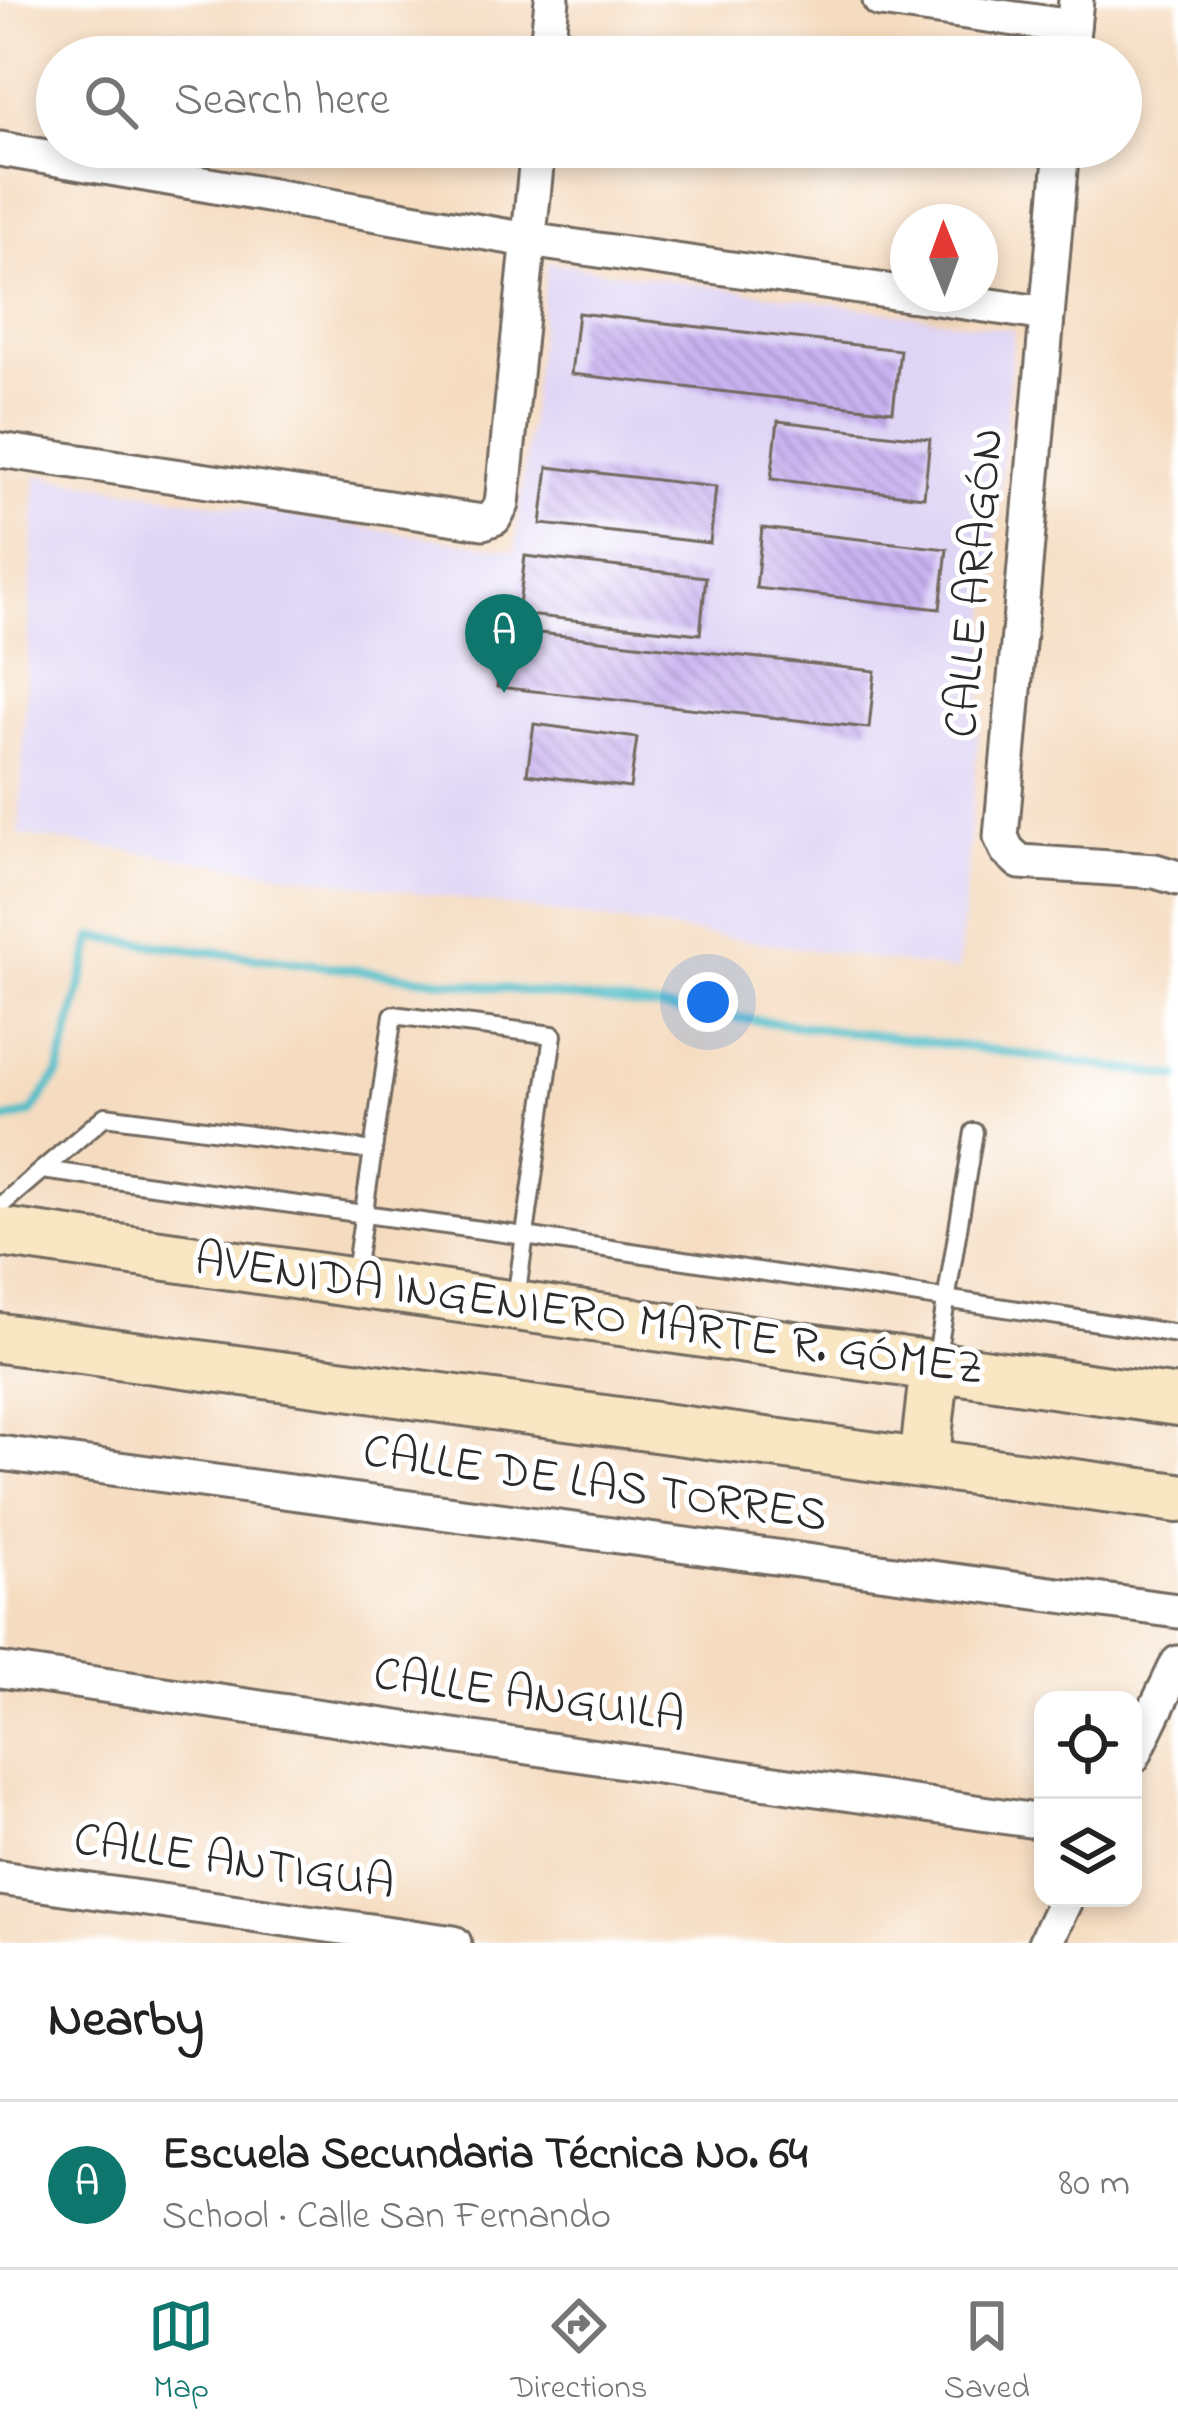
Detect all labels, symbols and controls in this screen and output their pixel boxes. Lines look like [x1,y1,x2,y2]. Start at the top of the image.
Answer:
search box [36,36,1142,168]
icon: search [78,69,144,135]
text: Search here [174,69,390,135]
north arrow [890,204,998,312]
street label: CALLE ARAGÓN [928,425,1024,741]
pin: A [465,594,543,693]
your location [678,972,738,1032]
street label: AVENIDA INGENIERO MARTE R. GÓMEZ [190,1226,988,1406]
street label: CALLE DE LAS TORRES [358,1418,832,1552]
street label: CALLE ANGUILA [369,1641,689,1753]
map controls [1034,1691,1142,1907]
button: locate [1034,1691,1142,1799]
button: layers [1034,1799,1142,1907]
street label: CALLE ANTIGUA [69,1806,399,1920]
text: Nearby [48,1984,204,2059]
text: Escuela Secundaria Técnica No. 64 [162,2123,808,2189]
text: A [75,2156,99,2213]
text: 80 m [1059,2156,1130,2213]
text: School · Calle San Fernando [162,2189,611,2246]
tab: Map [148,2293,214,2413]
tab: Directions [510,2293,647,2413]
tab: Saved [944,2293,1030,2413]

